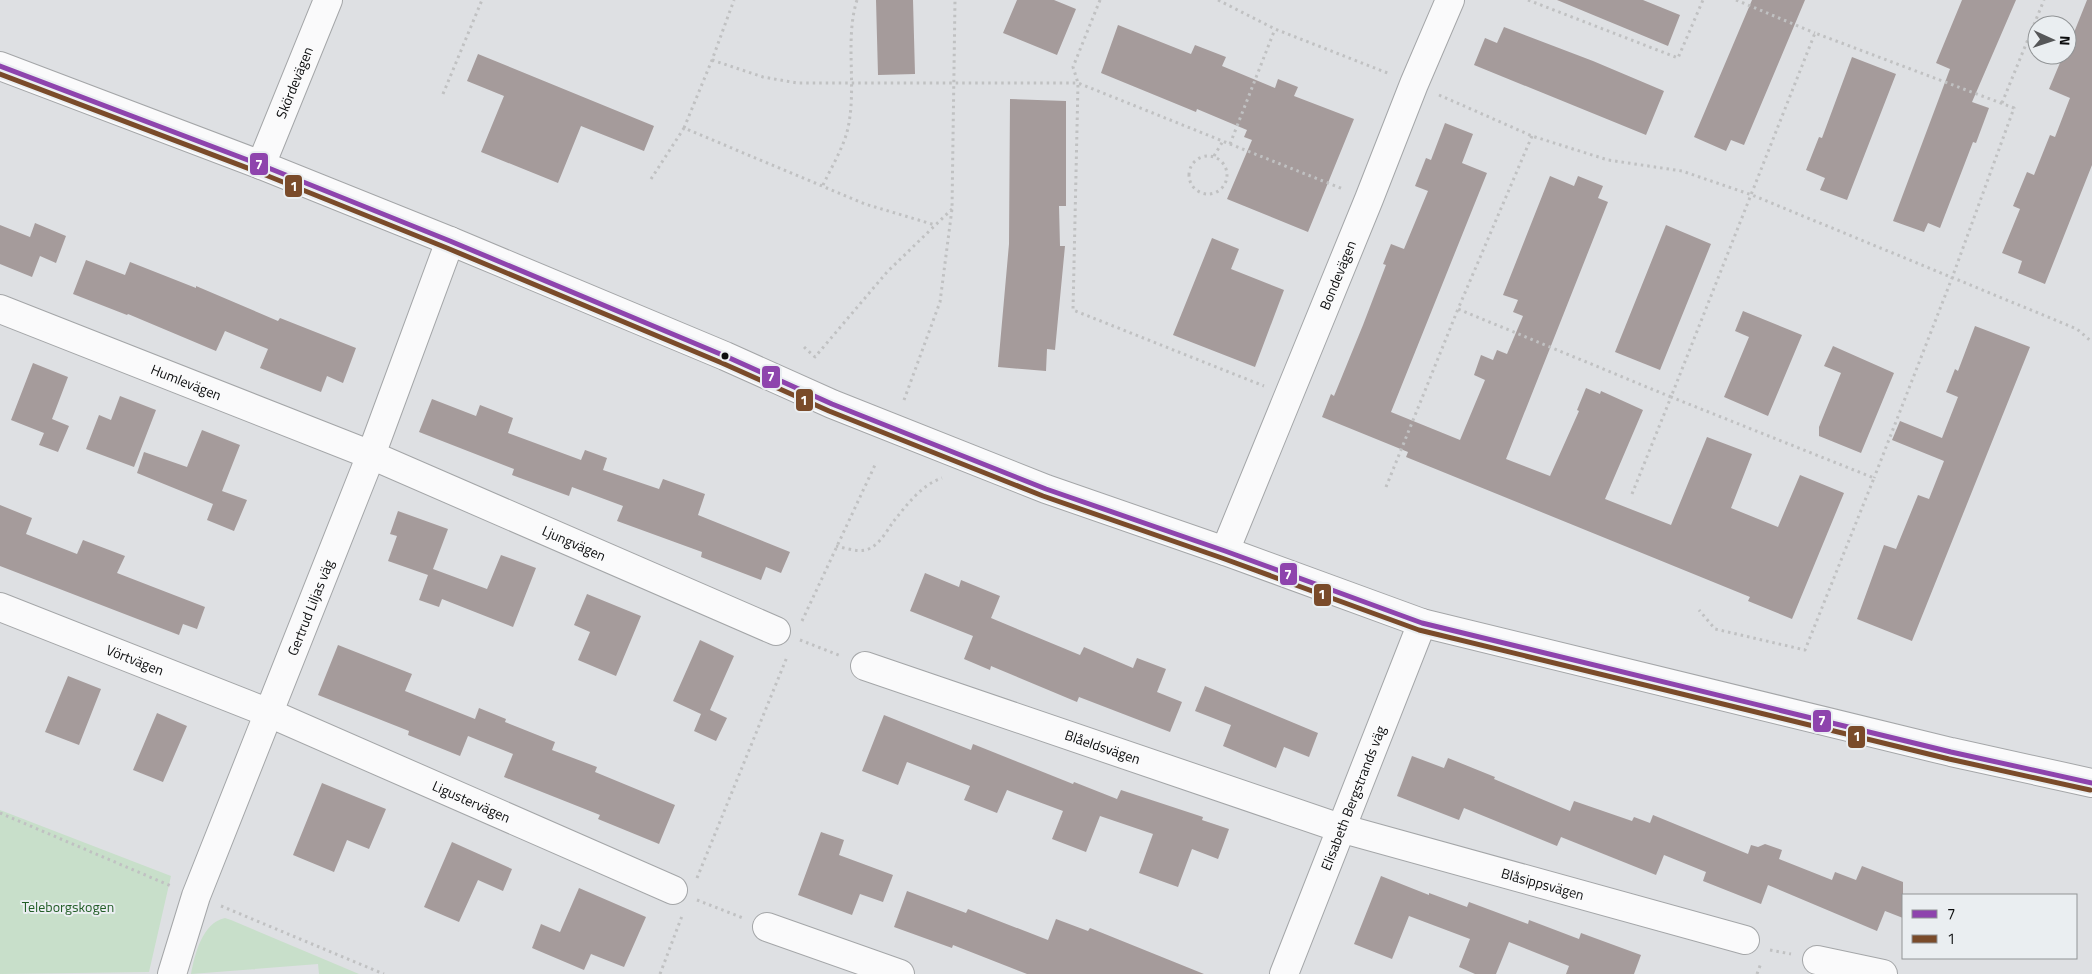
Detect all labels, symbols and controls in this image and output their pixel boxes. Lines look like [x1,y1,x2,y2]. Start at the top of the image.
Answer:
north arrow [2027,15,2077,65]
text: N [2055,35,2076,46]
street label: Skördevägen [270,43,318,122]
line badge: 7 [249,152,269,176]
text: 7 [255,153,263,174]
line badge: 1 [284,174,303,198]
text: 1 [290,175,298,196]
street label: Bondevägen [1314,237,1361,313]
unlabelled marker [720,351,730,361]
street label: Humlevägen [148,358,225,405]
line badge: 7 [761,365,781,389]
text: 7 [767,365,775,386]
line badge: 1 [795,388,814,412]
text: 1 [800,389,808,410]
street label: Ljungvägen [539,520,609,566]
street label: Gertrud Liljas väg [281,556,339,659]
line badge: 7 [1279,562,1298,586]
text: 7 [1284,563,1292,584]
line badge: 1 [1313,583,1332,607]
text: 1 [1318,583,1326,604]
street label: Vörtvägen [103,639,167,681]
line badge: 7 [1812,709,1832,733]
text: 7 [1818,709,1826,730]
street label: Elisabeth Bergstrands väg [1315,722,1391,873]
street label: Blåeldsvägen [1062,724,1143,769]
line badge: 1 [1847,725,1866,749]
text: 1 [1853,725,1861,746]
street label: Ligustervägen [429,775,514,827]
street label: Blåsippsvägen [1499,862,1586,905]
legend [1902,894,2077,959]
park label: Teleborgskogen [22,896,114,917]
text: 7 [1947,902,1955,925]
text: 1 [1947,927,1955,950]

